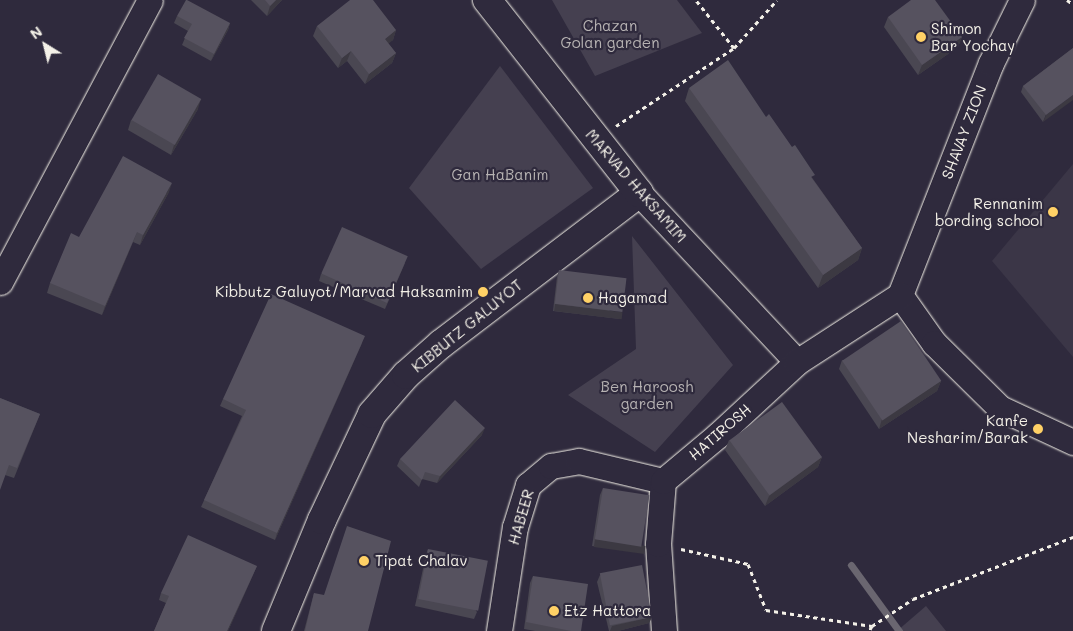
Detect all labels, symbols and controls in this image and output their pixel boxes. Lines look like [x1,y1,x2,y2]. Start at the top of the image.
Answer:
park label: Chazan Golan garden [561,16,659,51]
place label: Shimon Bar Yochay [931,19,1015,54]
north arrow [20,20,70,70]
text: N [26,22,46,43]
marker: Shimon Bar Yochay [915,31,927,43]
street label: SHAVAY ZION [938,82,990,182]
street label: MARVAD HAKSAMIM [582,126,690,246]
park label: Gan HaBanim [451,166,549,184]
place label: Rennanim bording school [935,194,1043,229]
marker: Rennanim bording school [1047,206,1059,218]
street label: KIBBUTZ GALUYOT [408,276,526,376]
place label: Kibbutz Galuyot/Marvad Haksamim [215,283,473,301]
marker: Kibbutz Galuyot/Marvad Haksamim [477,286,489,298]
place label: Hagamad [598,289,667,307]
marker: Hagamad [582,292,594,304]
park label: Ben Haroosh garden [601,377,693,412]
street label: HATIROSH [685,400,755,464]
place label: Kanfe Nesharim/Barak [907,411,1028,446]
marker: Kanfe Nesharim/Barak [1032,423,1044,435]
street label: HABEER [504,487,538,547]
place label: Tipat Chalav [375,552,468,570]
marker: Tipat Chalav [357,554,371,568]
place label: Etz Hattora [564,602,651,620]
marker: Etz Hattora [548,605,560,617]

